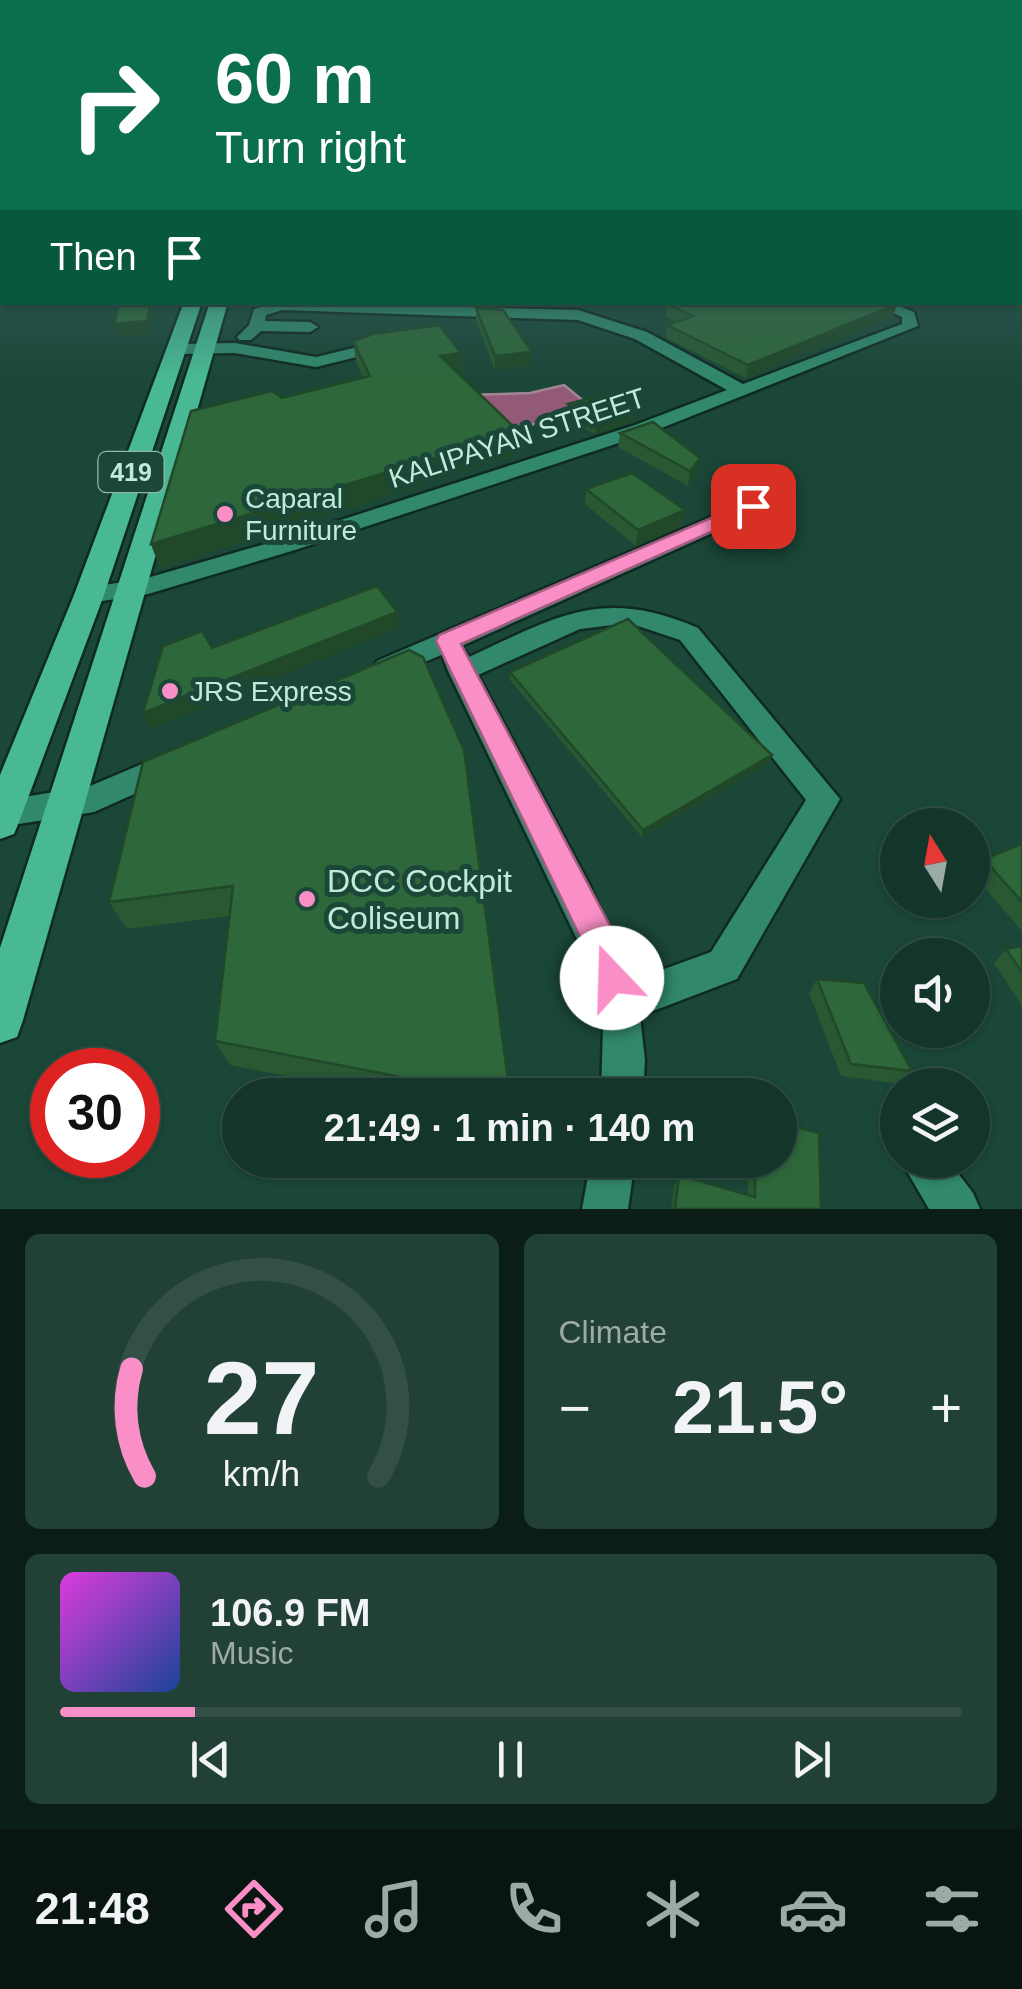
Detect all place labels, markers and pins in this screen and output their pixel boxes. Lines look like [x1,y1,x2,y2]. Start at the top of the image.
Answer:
pin [711,464,796,549]
place label: Caparal Furniture [245,483,357,546]
marker: Caparal Furniture [214,503,236,525]
place label: JRS Express [190,676,352,707]
marker: JRS Express [159,680,181,702]
place label: DCC Cockpit Coliseum [327,863,512,936]
marker: DCC Cockpit Coliseum [296,888,318,910]

